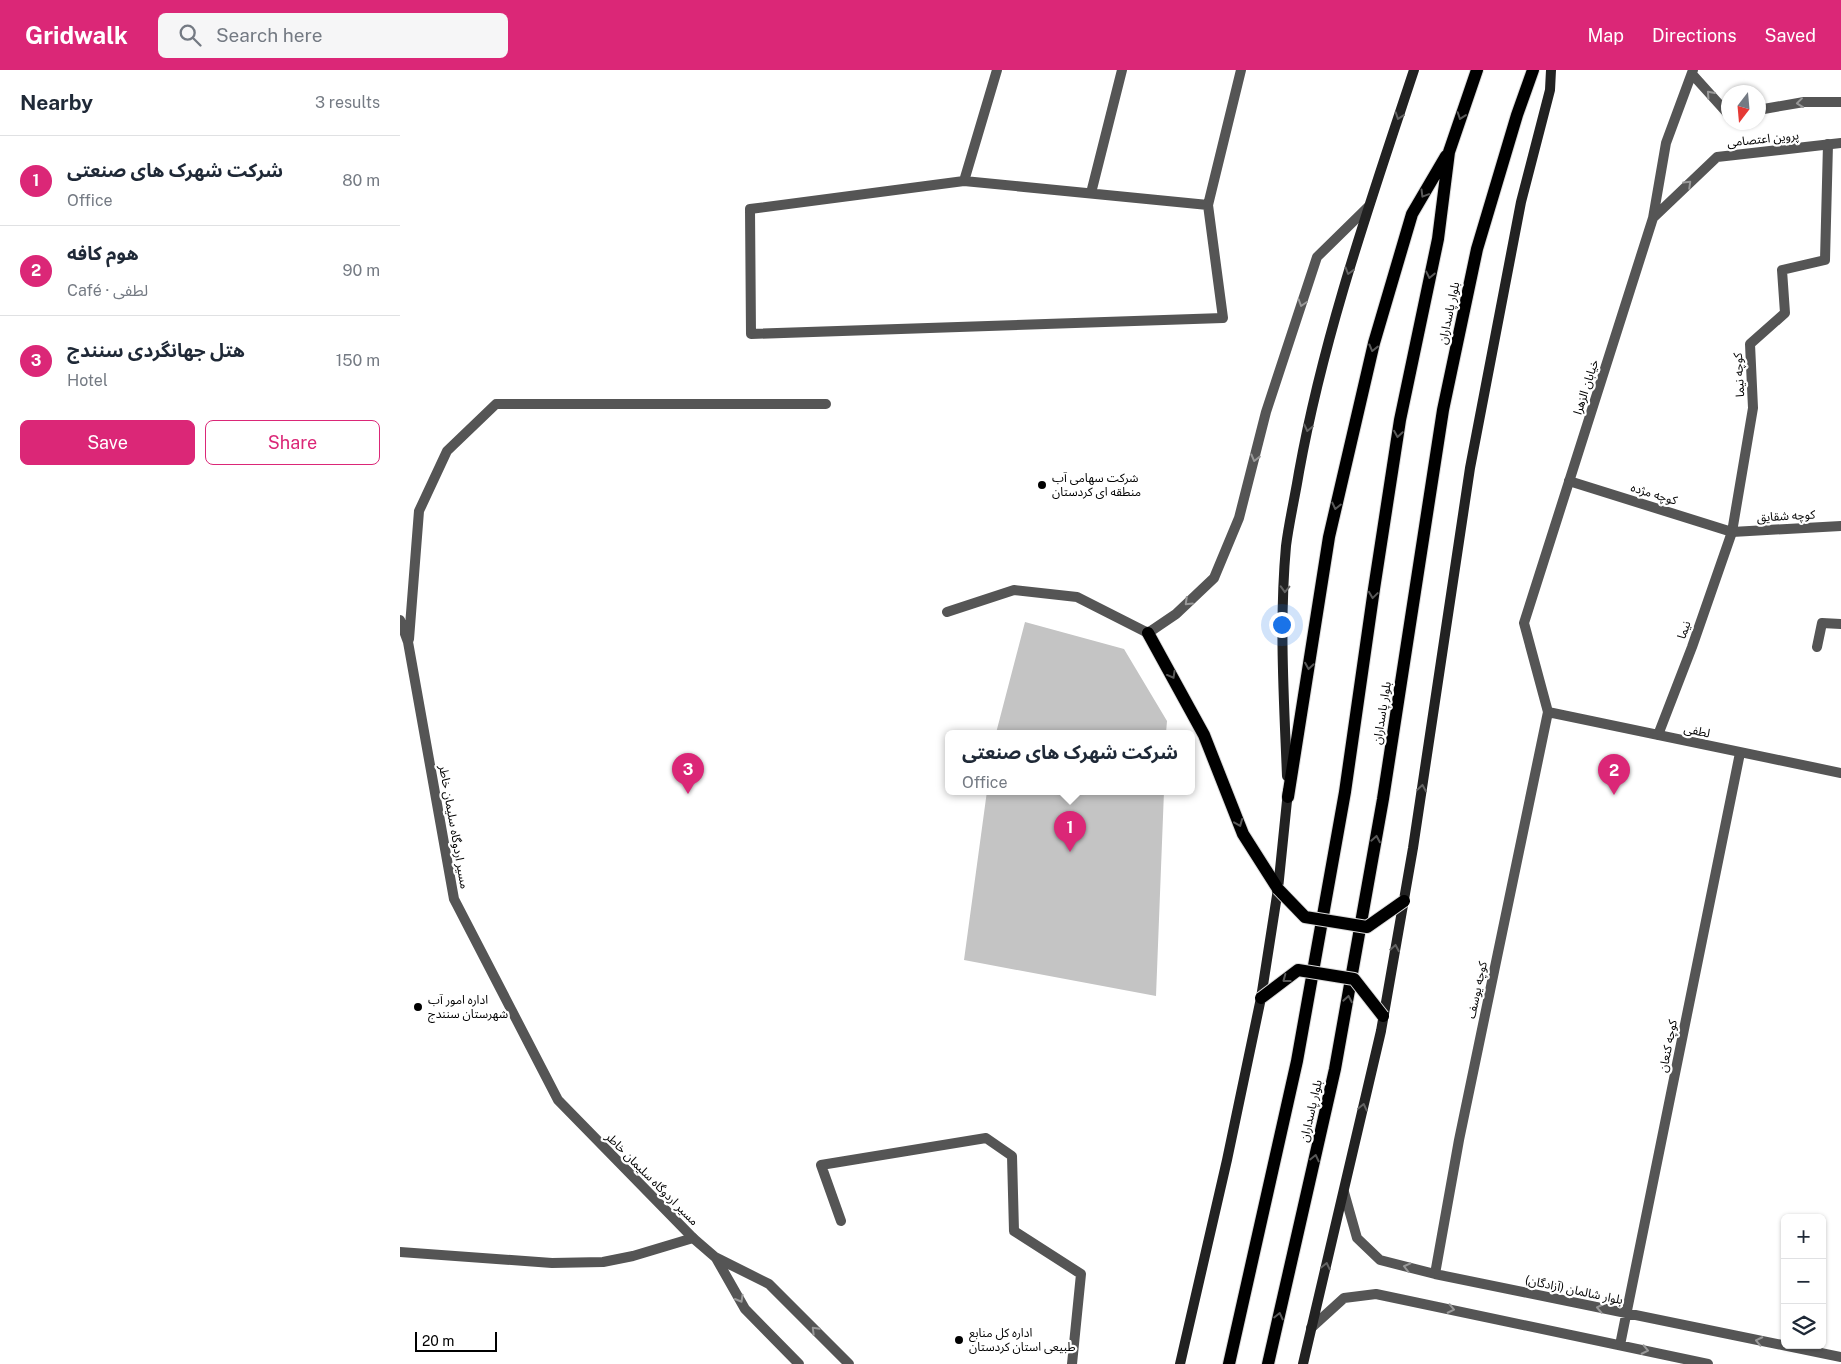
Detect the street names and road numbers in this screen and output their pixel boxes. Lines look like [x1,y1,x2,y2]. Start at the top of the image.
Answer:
street label: پروین اعتصامی [1726,128,1800,151]
street label: بلوار پاسداران [1436,280,1464,346]
street label: کوچه نیما [1731,351,1748,398]
street label: خیابان الزهرا [1570,358,1602,416]
street label: کوچه مژده [1629,480,1680,509]
street label: کوچه شقایق [1756,507,1817,526]
street label: نیما [1674,619,1694,641]
street label: بلوار پاسداران [1370,681,1395,746]
street label: لطفی [1683,721,1711,741]
street label: مسیر اردوگاه سلیمان خاطر [436,763,472,890]
street label: کوچه یوسف [1464,959,1491,1020]
street label: کوچه کنعان [1656,1017,1681,1074]
street label: بلوار پاسداران [1297,1078,1326,1144]
street label: مسیر اردوگاه سلیمان خاطر [602,1129,701,1228]
street label: بلوار شالمان (آزادگان) [1524,1273,1624,1307]

